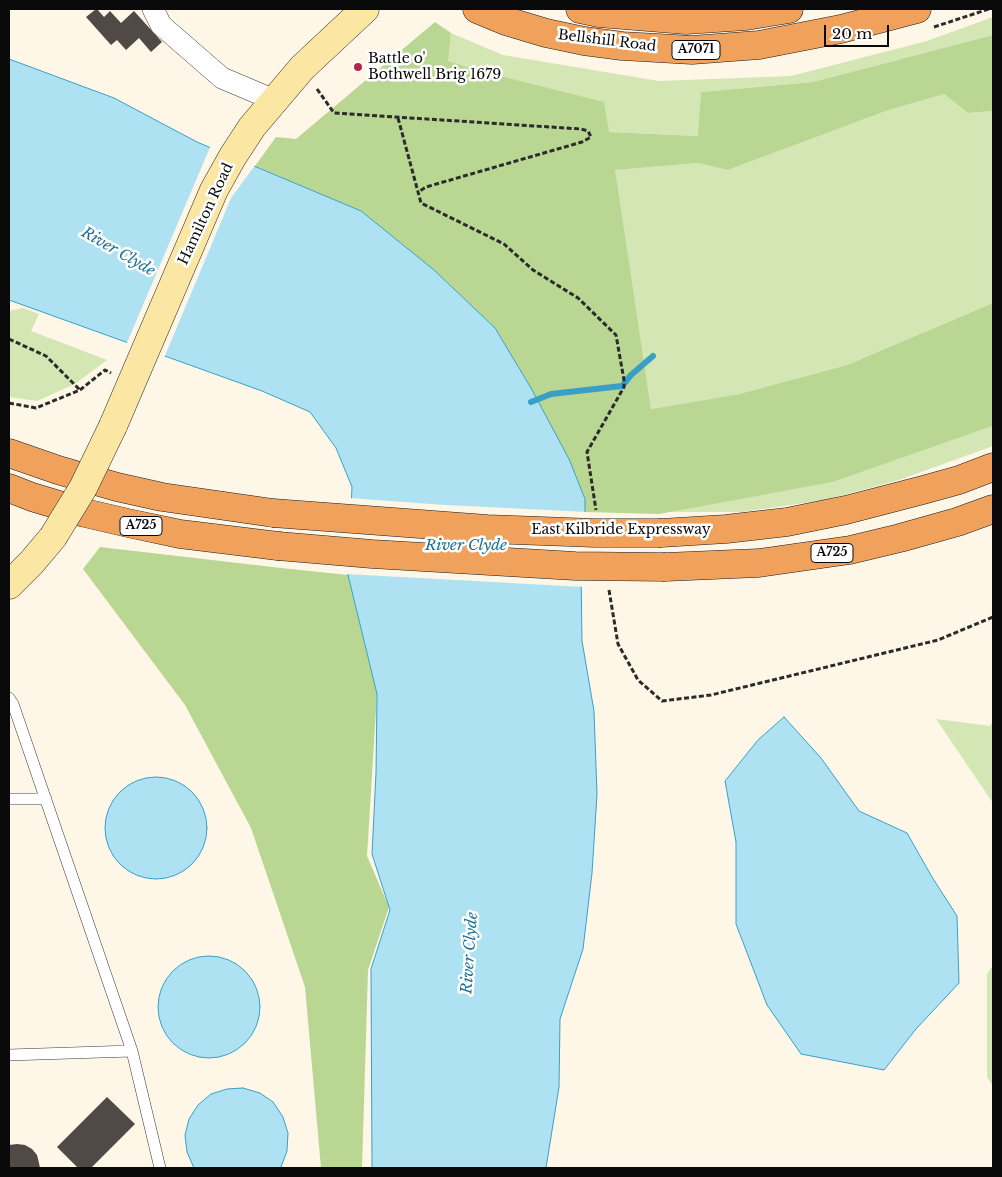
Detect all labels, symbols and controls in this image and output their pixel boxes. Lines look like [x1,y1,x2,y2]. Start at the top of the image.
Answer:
scale bar [827,15,892,47]
text: 20 m [832,24,872,43]
street label: Bellshill Road [557,27,657,55]
road number: A7071 [672,40,720,60]
place label: Battle o' Bothwell Brig 1679 [368,51,501,84]
marker: Battle o' Bothwell Brig 1679 [352,61,364,73]
street label: Hamilton Road [175,160,237,268]
water label: River Clyde [78,224,158,280]
road number: A725 [120,516,162,536]
street label: East Kilbride Expressway [531,522,711,538]
water label: River Clyde [425,537,507,555]
road number: A725 [811,544,853,562]
water label: River Clyde [458,912,482,994]

